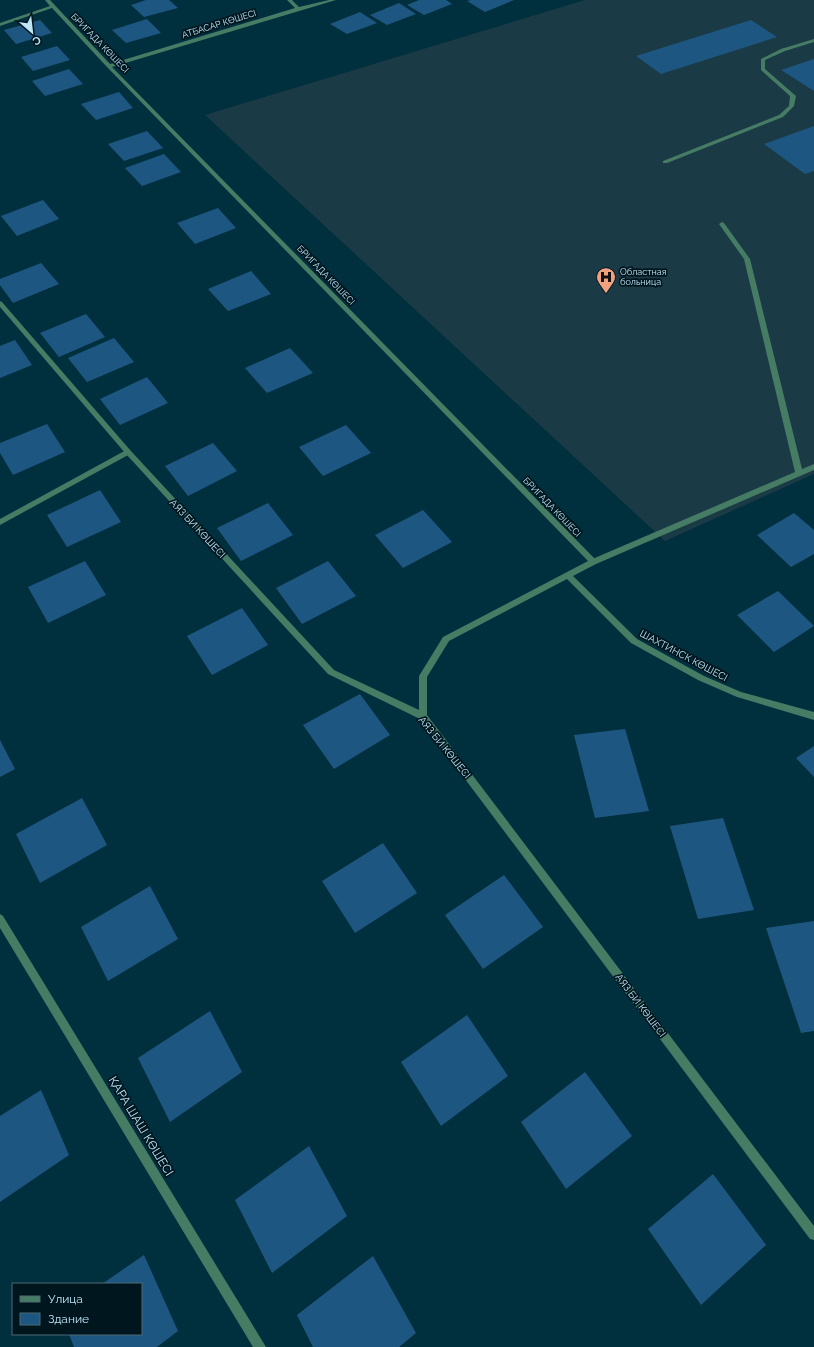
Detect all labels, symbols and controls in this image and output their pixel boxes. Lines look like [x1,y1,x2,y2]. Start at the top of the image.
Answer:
street label: АТБАСАР КӨШЕСІ [181,8,257,40]
street label: БРИГАДА КӨШЕСІ [69,11,131,75]
north arrow [12,12,52,52]
text: С [30,33,43,48]
street label: БРИГАДА КӨШЕСІ [295,243,357,307]
hospital icon: Областная больница [595,266,617,294]
place label: Областная больница [620,267,666,287]
street label: БРИГАДА КӨШЕСІ [521,475,583,539]
street label: АЯЗ БИ КӨШЕСІ [168,497,228,560]
street label: ШАХТИНСК КӨШЕСІ [638,628,729,683]
street label: АЯЗ БИ КӨШЕСІ [416,714,473,780]
street label: АЯЗ БИ КӨШЕСІ [613,972,668,1039]
street label: ҚАРА ШАШ КӨШЕСІ [106,1074,176,1178]
legend [12,1283,142,1335]
text: Улица [48,1292,83,1306]
text: Здание [48,1312,89,1326]

